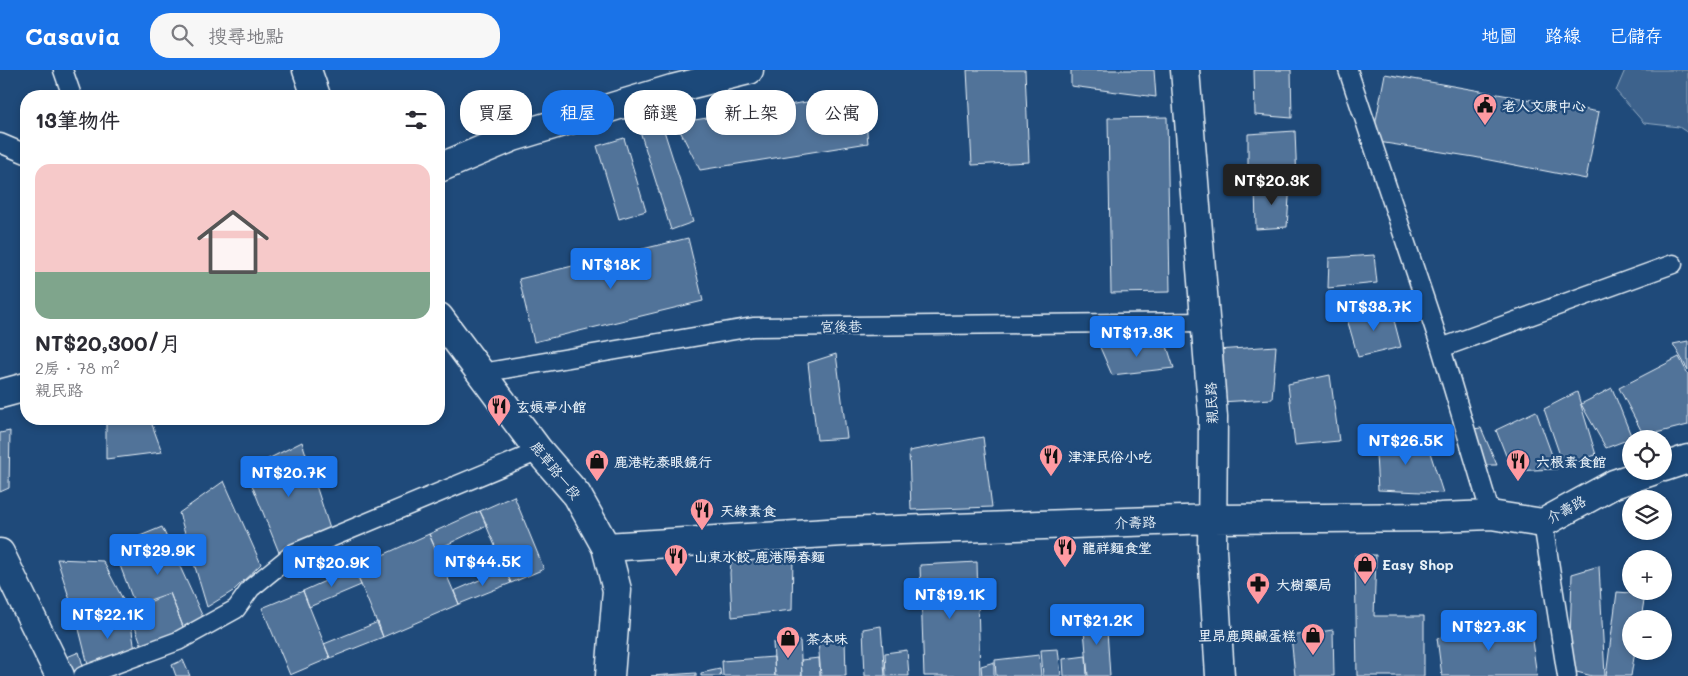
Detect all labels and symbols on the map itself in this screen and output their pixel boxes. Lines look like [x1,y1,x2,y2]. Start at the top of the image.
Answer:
public building icon: 老人文康中心 [1472,92,1498,126]
place label: 老人文康中心 [1502,96,1586,115]
pin: NT$20.3K [1220,164,1324,206]
pin: NT$18K [570,248,652,290]
pin: NT$38.7K [1322,290,1426,332]
street label: 宮後巷 [820,316,863,336]
pin: NT$17.3K [1085,316,1189,358]
street label: 親民路 [1200,382,1222,424]
restaurant icon: 玄娘亭小館 [486,393,512,427]
place label: 玄娘亭小館 [516,397,586,416]
pin: NT$26.5K [1354,424,1458,466]
street label: 鹿草路一段 [527,437,585,503]
restaurant icon: 津津民俗小吃 [1038,443,1064,477]
place label: 津津民俗小吃 [1068,447,1152,466]
shop icon: 鹿港乾泰眼鏡行 [584,448,610,482]
restaurant icon: 六根素食館 [1505,448,1531,482]
place label: 鹿港乾泰眼鏡行 [614,452,712,471]
place label: 六根素食館 [1536,452,1606,471]
pin: NT$20.7K [237,456,341,498]
street label: 介壽路 [1543,491,1589,527]
restaurant icon: 天緣素食 [689,497,715,531]
place label: 天緣素食 [720,501,776,520]
street label: 介壽路 [1114,512,1156,532]
pin: NT$29.9K [106,534,210,576]
restaurant icon: 龍祥麵食堂 [1052,534,1078,568]
place label: 龍祥麵食堂 [1082,538,1152,557]
restaurant icon: 山東水餃 鹿港陽春麵 [663,543,689,577]
pin: NT$44.5K [431,544,535,587]
pin: NT$20.9K [280,546,384,588]
place label: 山東水餃 鹿港陽春麵 [694,547,825,566]
shop icon: Easy Shop [1352,551,1378,585]
place label: Easy Shop [1382,555,1454,574]
pharmacy icon: 大樹藥局 [1245,571,1271,605]
place label: 大樹藥局 [1276,575,1332,594]
pin: NT$19.1K [898,578,1002,620]
pin: NT$22.1K [56,598,160,640]
pin: NT$21.2K [1045,604,1149,646]
pin: NT$27.3K [1437,610,1541,652]
shop icon: 里昂鹿興鹹蛋糕 [1300,622,1326,656]
shop icon: 茶本味 [775,625,801,659]
place label: 里昂鹿興鹹蛋糕 [1198,626,1296,645]
place label: 茶本味 [806,629,848,648]

